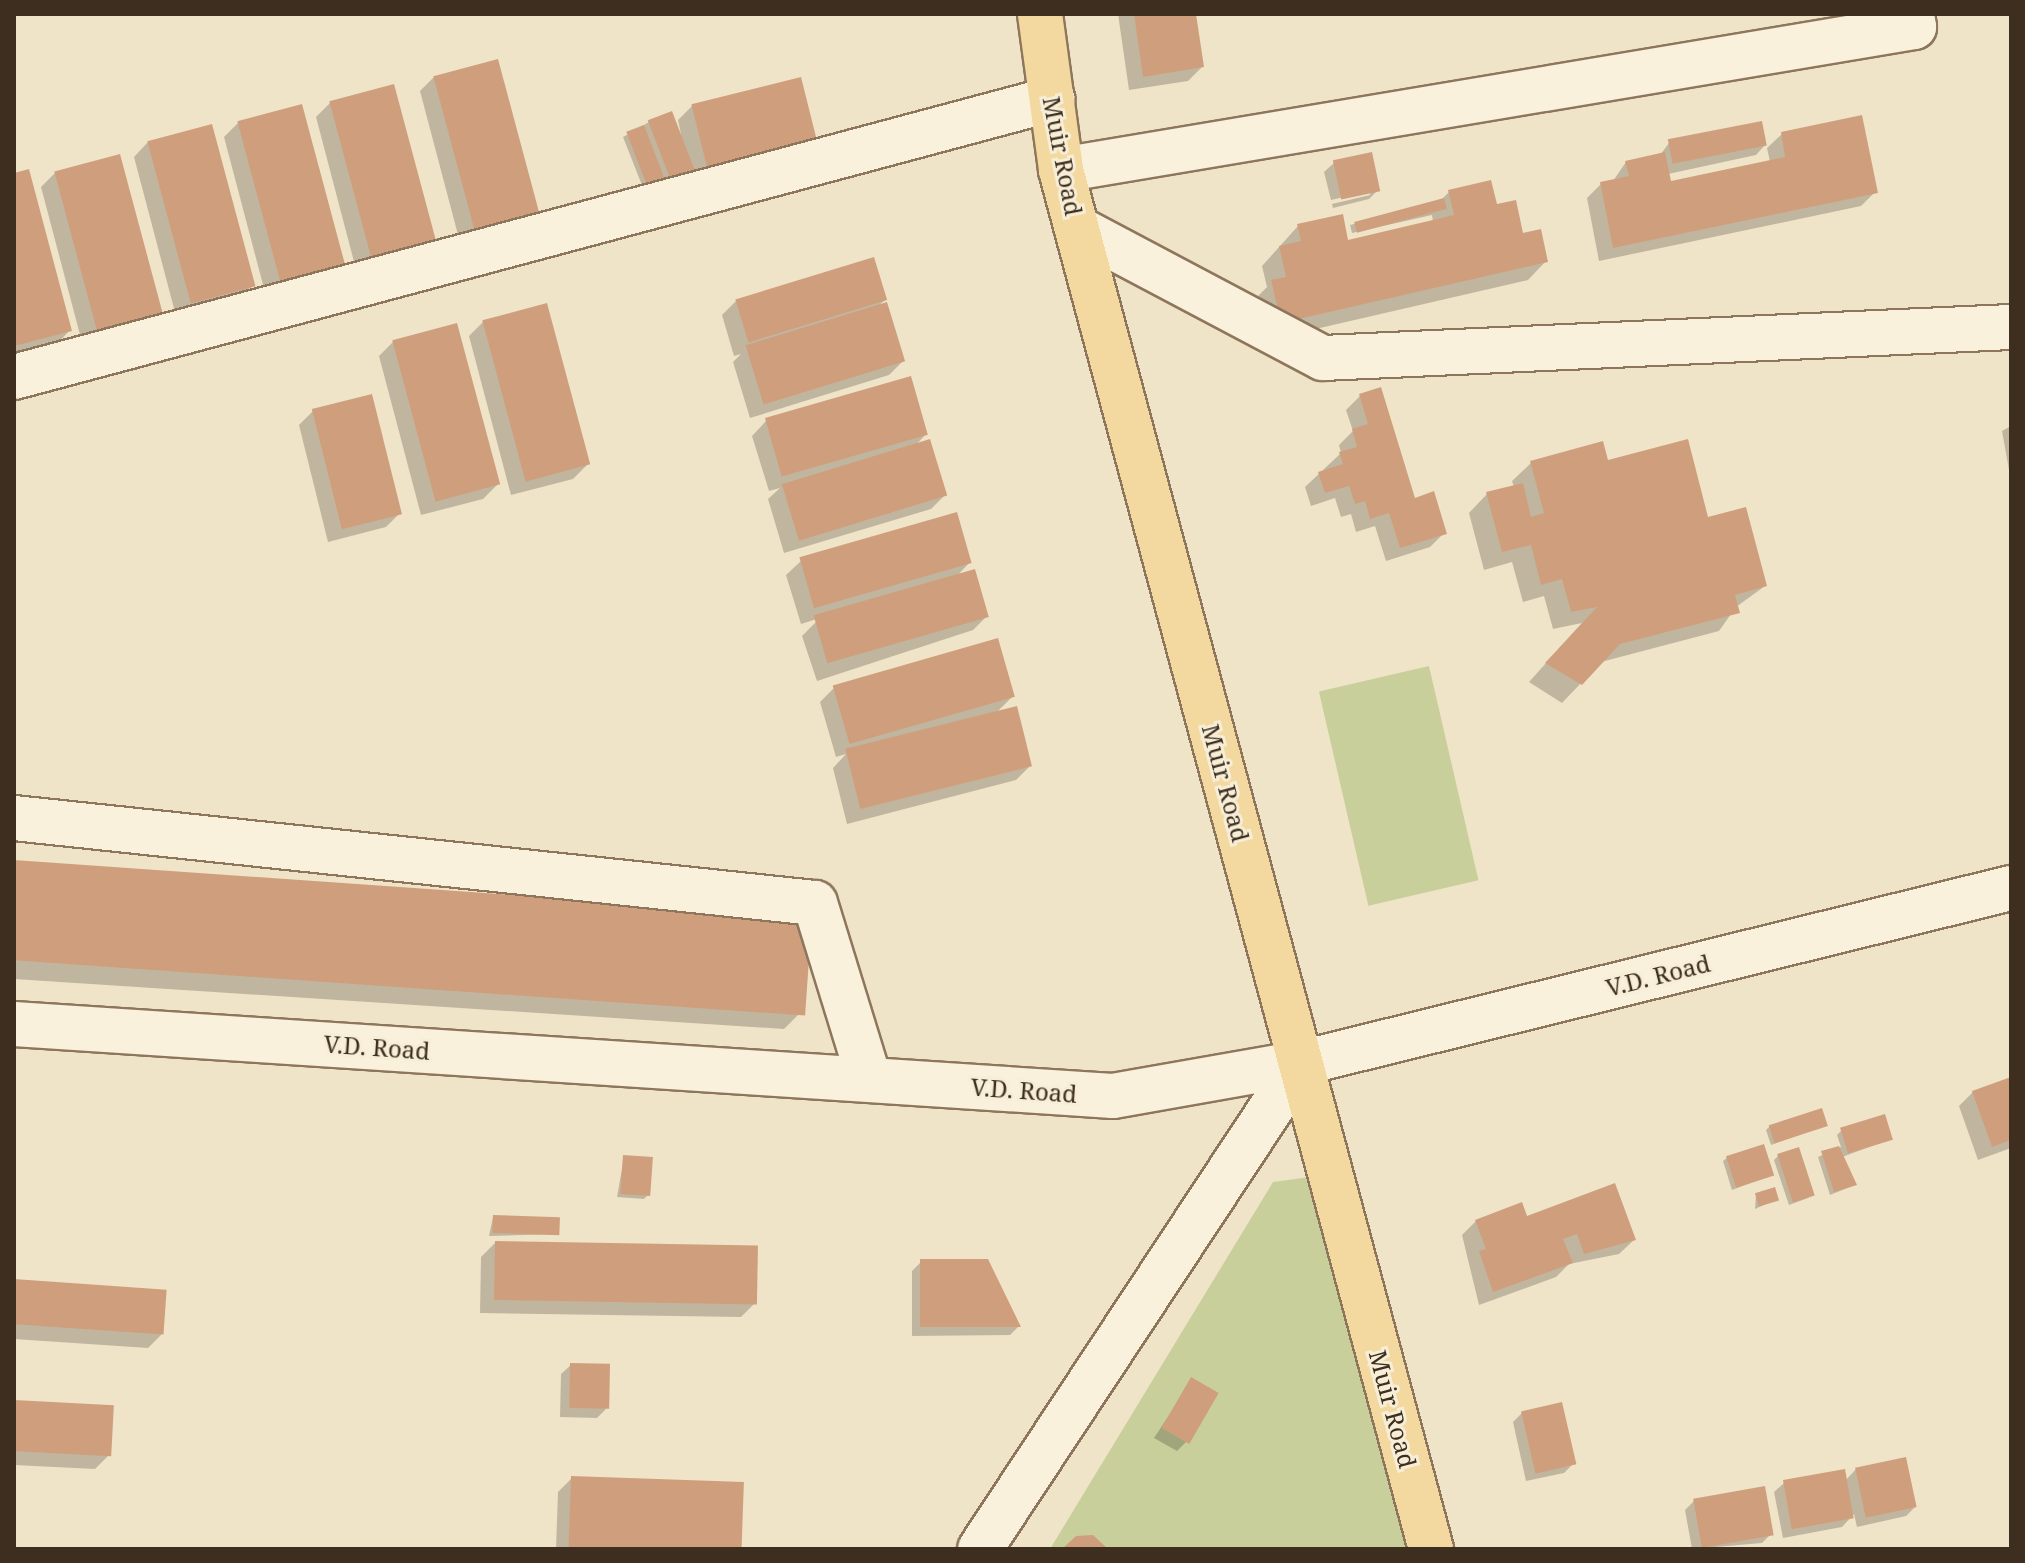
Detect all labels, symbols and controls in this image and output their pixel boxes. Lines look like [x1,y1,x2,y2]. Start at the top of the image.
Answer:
street label: Muir Road [1037,94,1089,218]
street label: Muir Road [1196,721,1256,845]
street label: V.D. Road [1603,948,1713,1002]
street label: V.D. Road [323,1029,431,1065]
street label: V.D. Road [970,1072,1078,1108]
street label: Muir Road [1363,1347,1423,1471]

